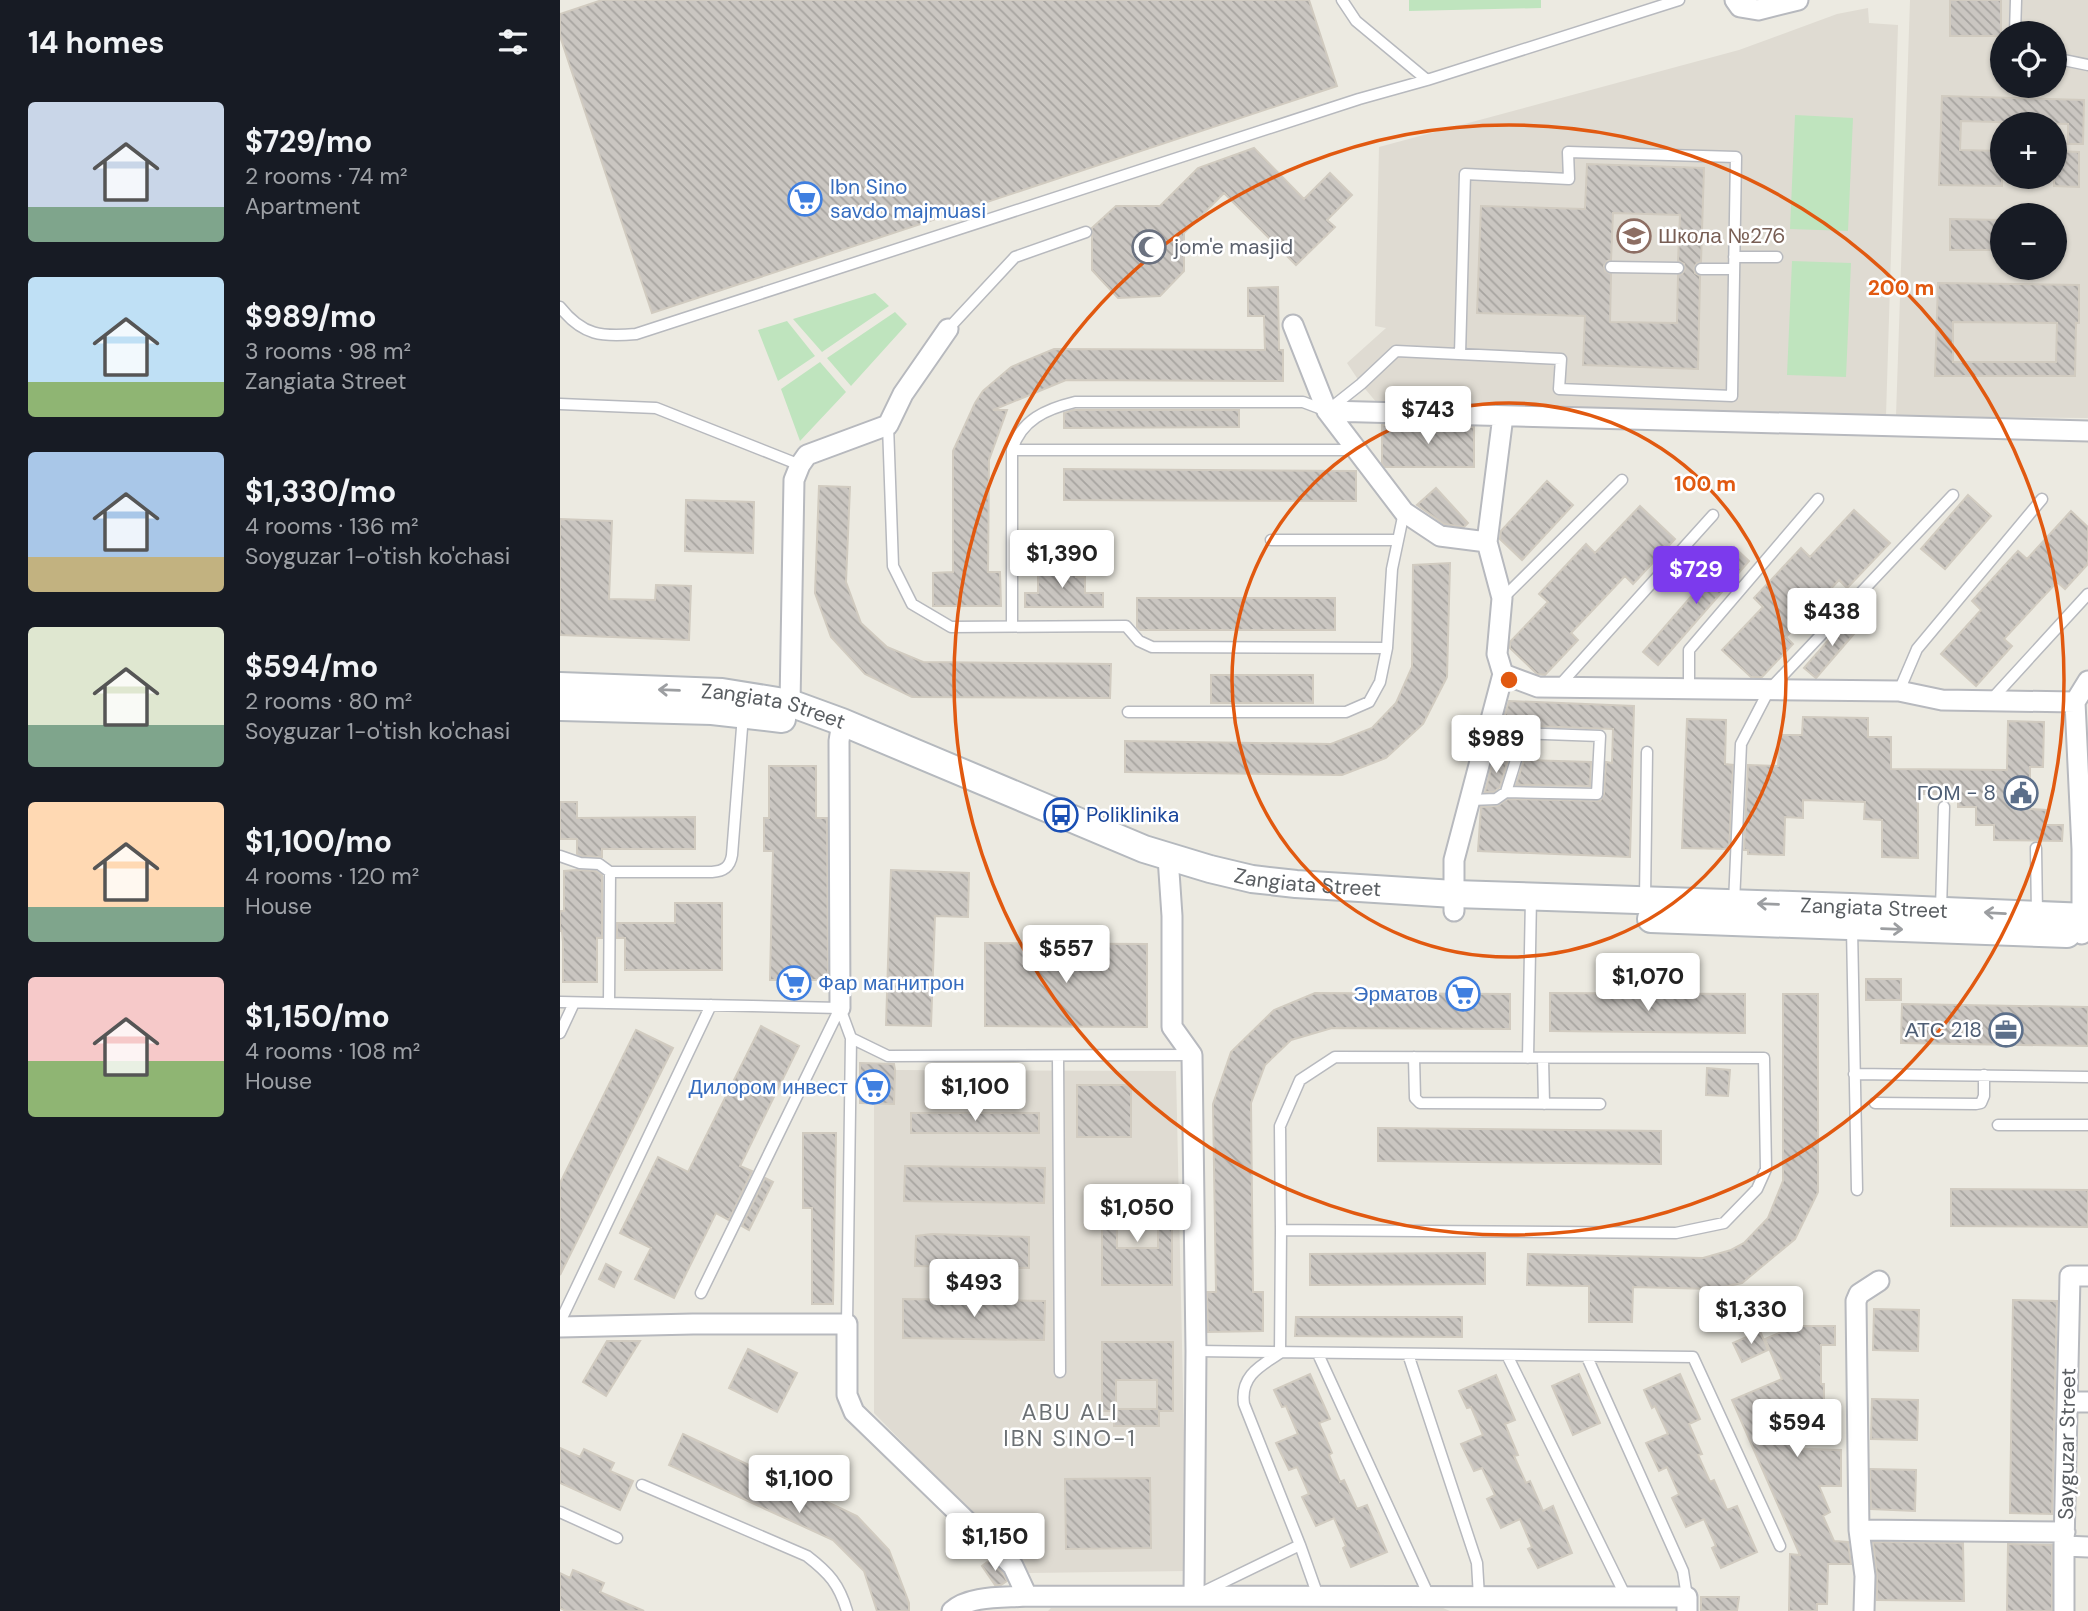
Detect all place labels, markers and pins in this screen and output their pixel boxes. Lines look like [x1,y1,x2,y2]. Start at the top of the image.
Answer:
place label: Ibn Sino savdo majmuasi [830,173,986,225]
supermarket icon: Ibn Sino savdo majmuasi [786,180,824,218]
school or university icon: Школа №276 [1615,217,1653,255]
place label: Школа №276 [1658,222,1786,250]
mosque icon: jom'e masjid [1130,228,1168,266]
place label: jom'e masjid [1173,233,1293,261]
pin: $743 [1387,386,1469,446]
pin: $1,390 [1005,530,1119,590]
pin: $729 [1655,546,1737,606]
pin: $438 [1791,588,1873,648]
centre of rings [1497,668,1521,692]
pin: $989 [1455,716,1537,775]
public building icon: ГОМ - 8 [2002,774,2040,812]
place label: ГОМ - 8 [1917,779,1996,807]
bus stop icon: Poliklinika [1042,796,1080,834]
place label: Poliklinika [1086,801,1179,829]
pin: $557 [1025,926,1107,985]
pin: $1,070 [1591,954,1705,1013]
supermarket icon: Фар магнитрон [775,964,813,1002]
place label: Фар магнитрон [818,969,965,997]
supermarket icon: Эрматов [1444,975,1482,1013]
place label: Эрматов [1353,980,1438,1008]
office icon: АТС 218 [1987,1011,2025,1049]
place label: АТС 218 [1905,1016,1982,1044]
pin: $1,100 [918,1064,1032,1123]
supermarket icon: Дилором инвест [854,1068,892,1106]
place label: Дилором инвест [688,1073,848,1101]
pin: $1,050 [1080,1184,1194,1244]
pin: $493 [933,1260,1015,1319]
pin: $1,330 [1694,1286,1808,1346]
pin: $594 [1756,1400,1838,1459]
pin: $1,100 [742,1456,856,1515]
pin: $1,150 [938,1514,1052,1573]

